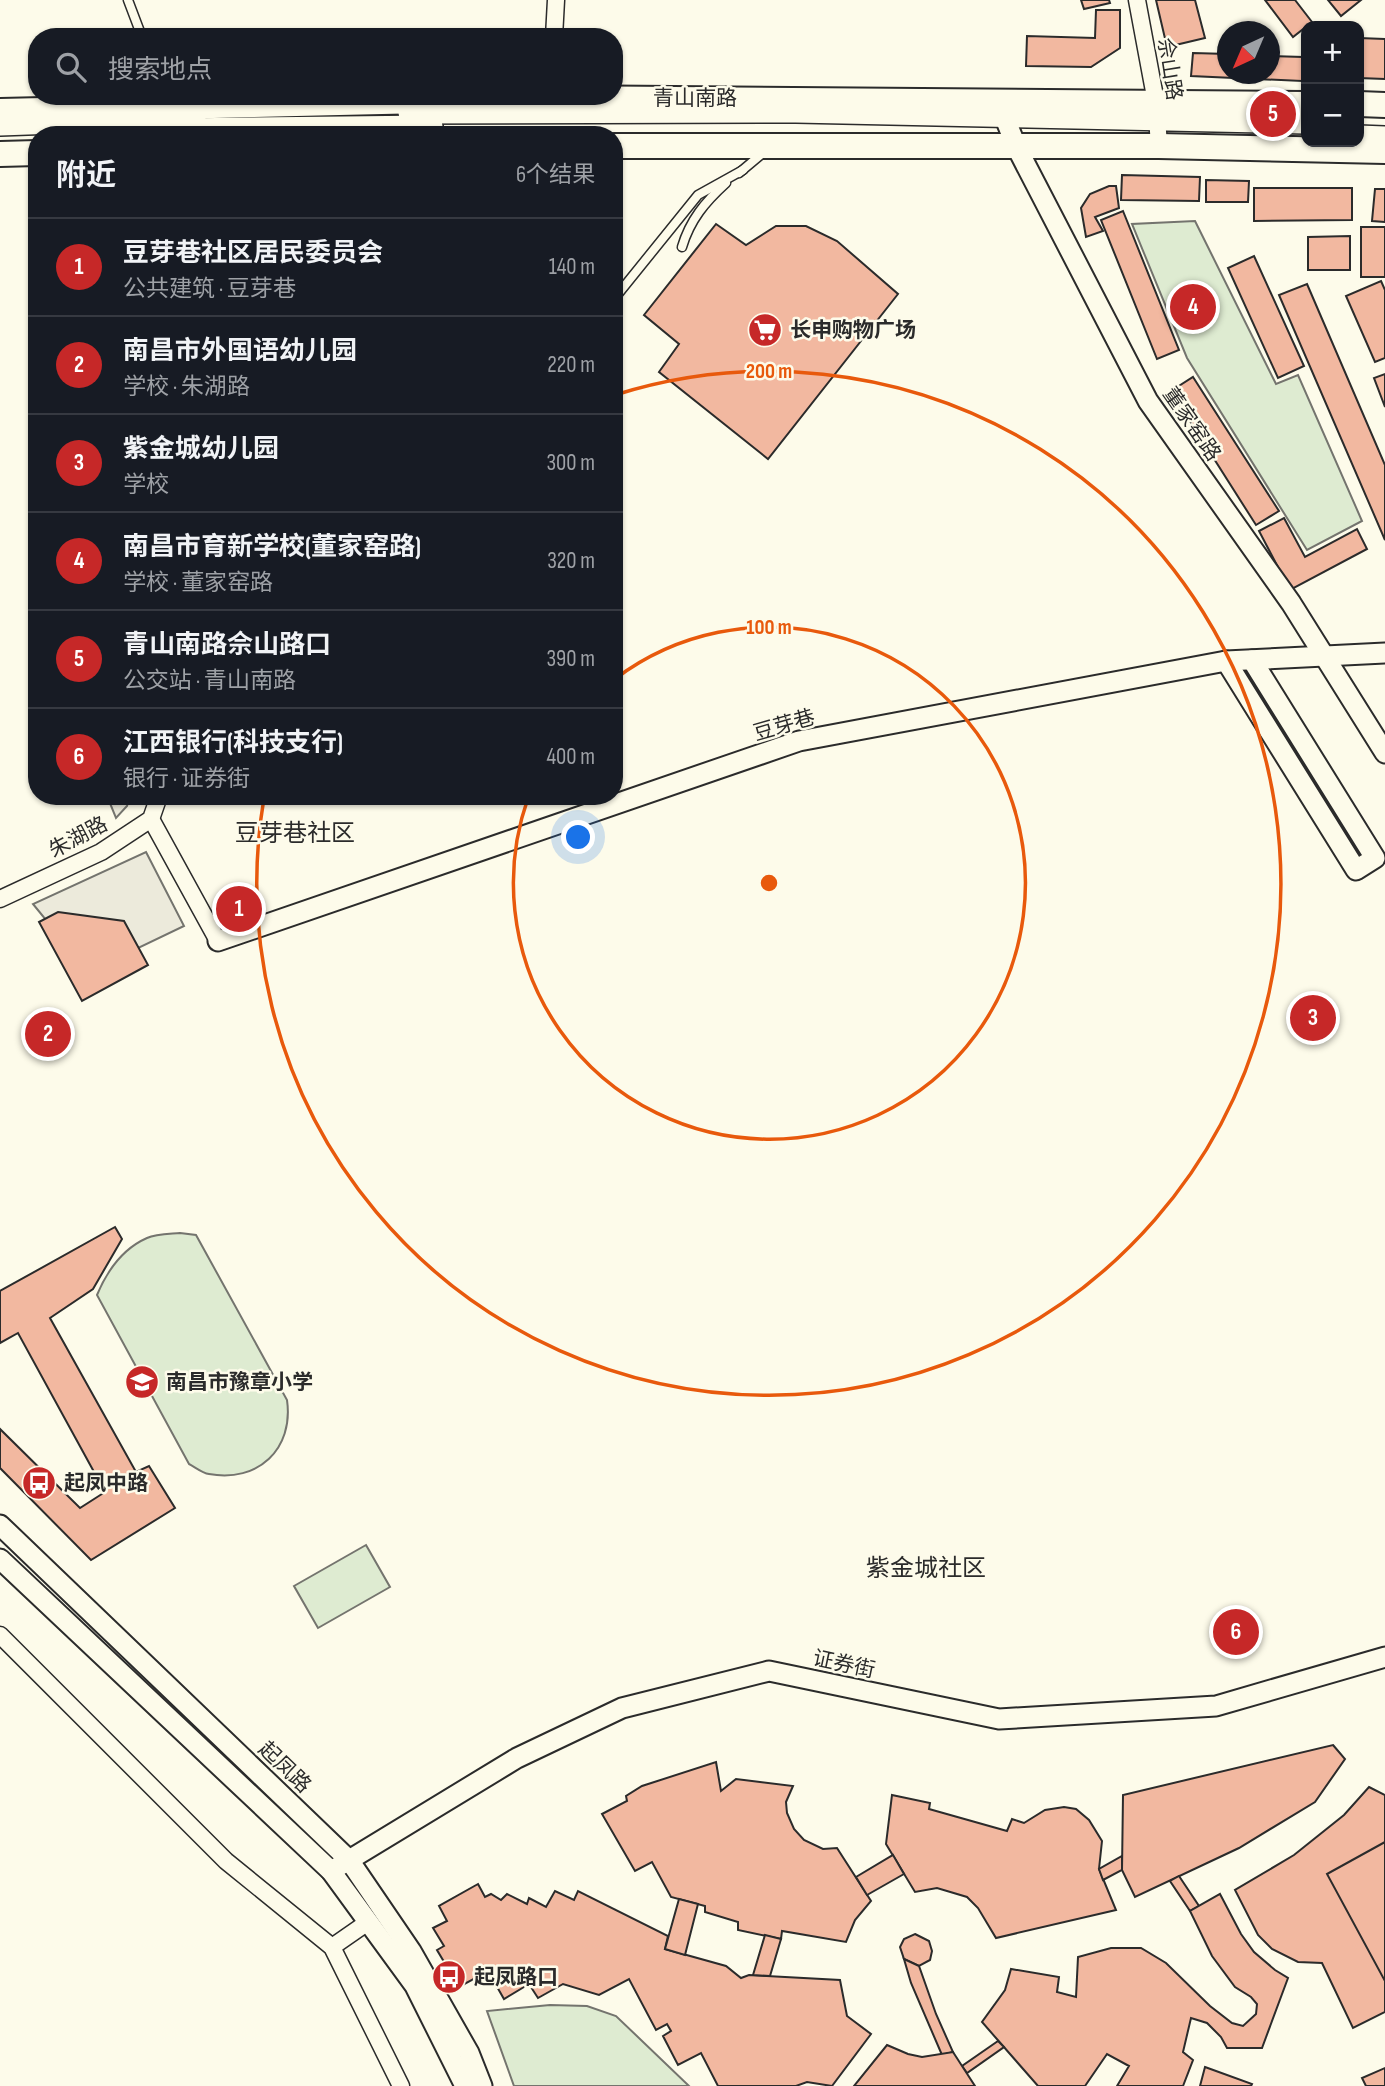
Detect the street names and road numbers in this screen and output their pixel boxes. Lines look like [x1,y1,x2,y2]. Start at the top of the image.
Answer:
street label: 佘山路 [1152,36,1187,102]
street label: 青山南路 [653,86,737,111]
street label: 董家窑路 [1157,383,1226,466]
street label: 豆芽巷 [750,705,818,746]
street label: 朱湖路 [45,812,112,863]
street label: 证券街 [810,1646,877,1683]
street label: 起凤路 [253,1736,316,1798]

